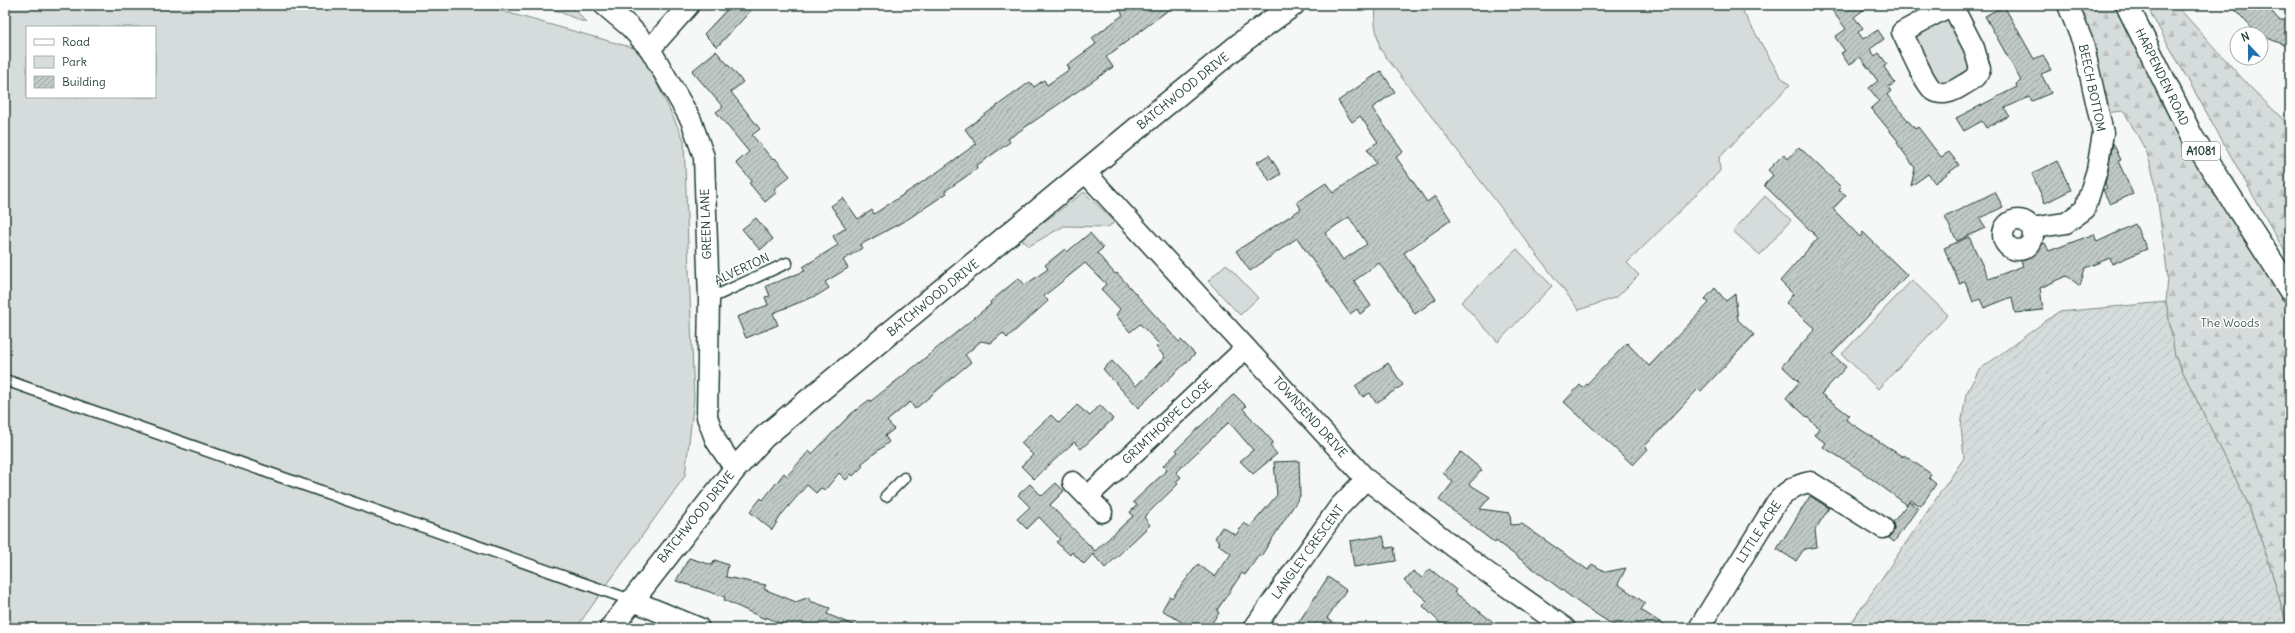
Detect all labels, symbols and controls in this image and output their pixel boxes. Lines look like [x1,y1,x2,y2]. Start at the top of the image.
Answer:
legend [26,26,156,98]
street label: HARPENDEN ROAD [2132,26,2192,128]
north arrow [2229,26,2269,66]
text: N [2239,29,2251,45]
text: Road [62,34,90,49]
street label: BEECH BOTTOM [2076,43,2109,133]
street label: BATCHWOOD DRIVE [1134,49,1232,132]
text: Park [62,54,87,69]
text: Building [62,74,106,89]
road number: A1081 [2182,142,2220,160]
street label: GREEN LANE [697,188,714,260]
street label: ALVERTON [712,249,772,288]
street label: BATCHWOOD DRIVE [884,256,982,339]
park label: The Woods [2200,315,2260,330]
street label: TOWNSEND DRIVE [1270,373,1351,460]
street label: GRIMTHORPE CLOSE [1119,376,1215,467]
street label: BATCHWOOD DRIVE [654,468,737,566]
street label: LITTLE ACRE [1733,498,1784,566]
street label: LANGLEY CRESCENT [1268,502,1347,602]

